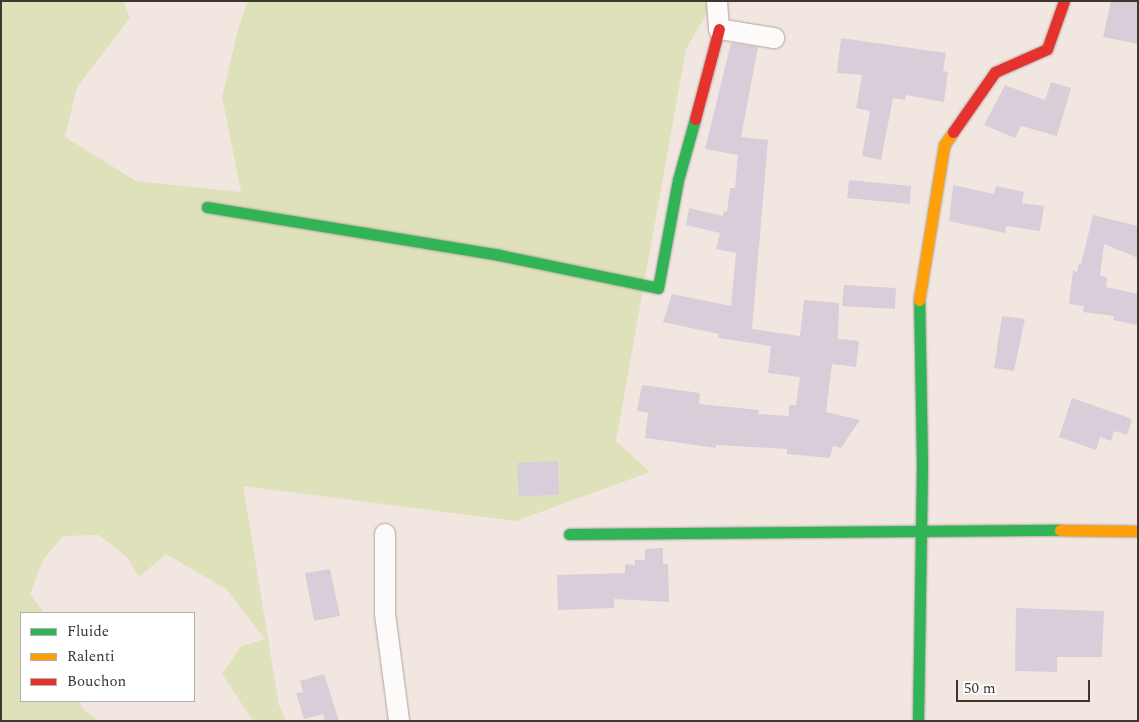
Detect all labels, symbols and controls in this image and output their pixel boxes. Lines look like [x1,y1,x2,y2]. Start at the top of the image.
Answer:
legend [20,612,195,702]
text: Fluide [67,620,109,643]
text: Ralenti [67,645,115,668]
text: Bouchon [67,670,126,693]
scale bar [959,670,1093,702]
text: 50 m [964,677,996,700]

